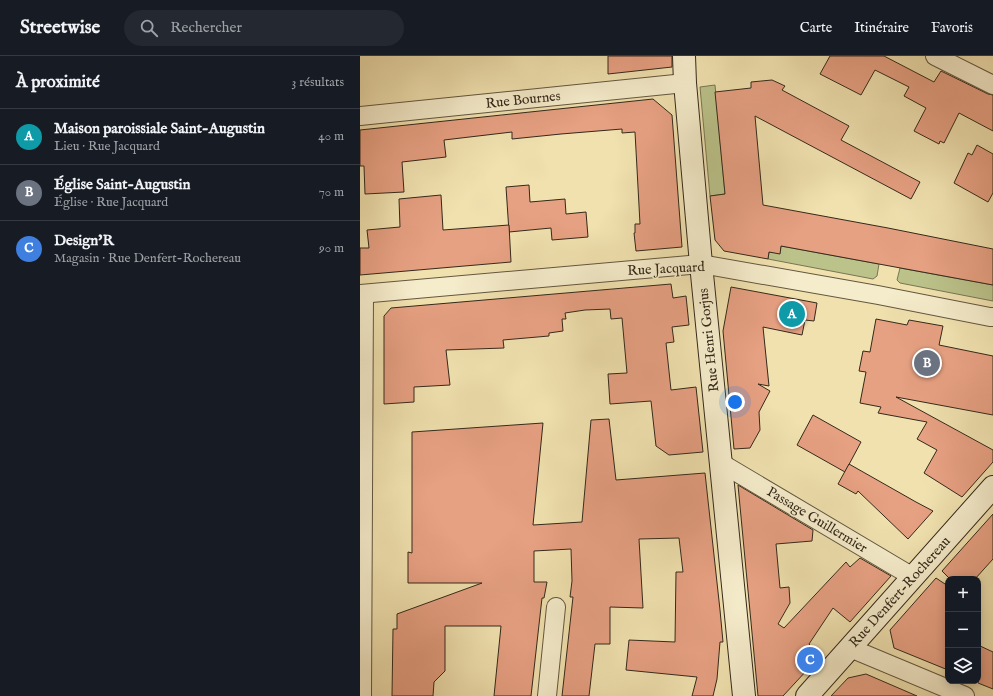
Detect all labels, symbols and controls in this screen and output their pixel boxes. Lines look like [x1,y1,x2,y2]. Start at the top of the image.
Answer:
search box [124,10,404,46]
text: Streetwise [20,16,100,40]
icon: search [138,17,160,39]
text: Rechercher [170,18,242,37]
text: Carte [800,19,832,37]
text: Itinéraire [854,19,909,37]
text: Favoris [931,19,973,37]
text: À proximité [16,72,100,93]
text: 3 résultats [292,74,344,91]
street label: Rue Bournes [485,87,561,113]
text: Maison paroissiale Saint-Augustin [54,119,265,138]
text: A [25,128,33,145]
text: 40 m [318,128,344,145]
text: Lieu · Rue Jacquard [54,138,160,155]
text: Église Saint-Augustin [54,175,191,194]
text: B [25,184,33,201]
text: 70 m [319,184,344,201]
text: Église · Rue Jacquard [54,194,168,211]
text: Design'R [54,231,114,250]
text: C [24,240,34,257]
text: 90 m [319,240,344,257]
text: Magasin · Rue Denfert-Rochereau [54,250,241,267]
street label: Rue Jacquard [627,258,706,280]
street label: Rue Henri Gorjus [695,287,723,393]
pin: A [779,299,805,329]
pin: B [914,348,940,378]
your location [725,392,745,412]
street label: Passage Guillermier [763,483,871,557]
street label: Rue Denfert-Rochereau [845,533,955,651]
map controls [945,576,981,684]
button: + [945,576,981,612]
button: − [945,612,981,648]
pin: C [797,645,823,675]
button: layers [945,648,981,684]

